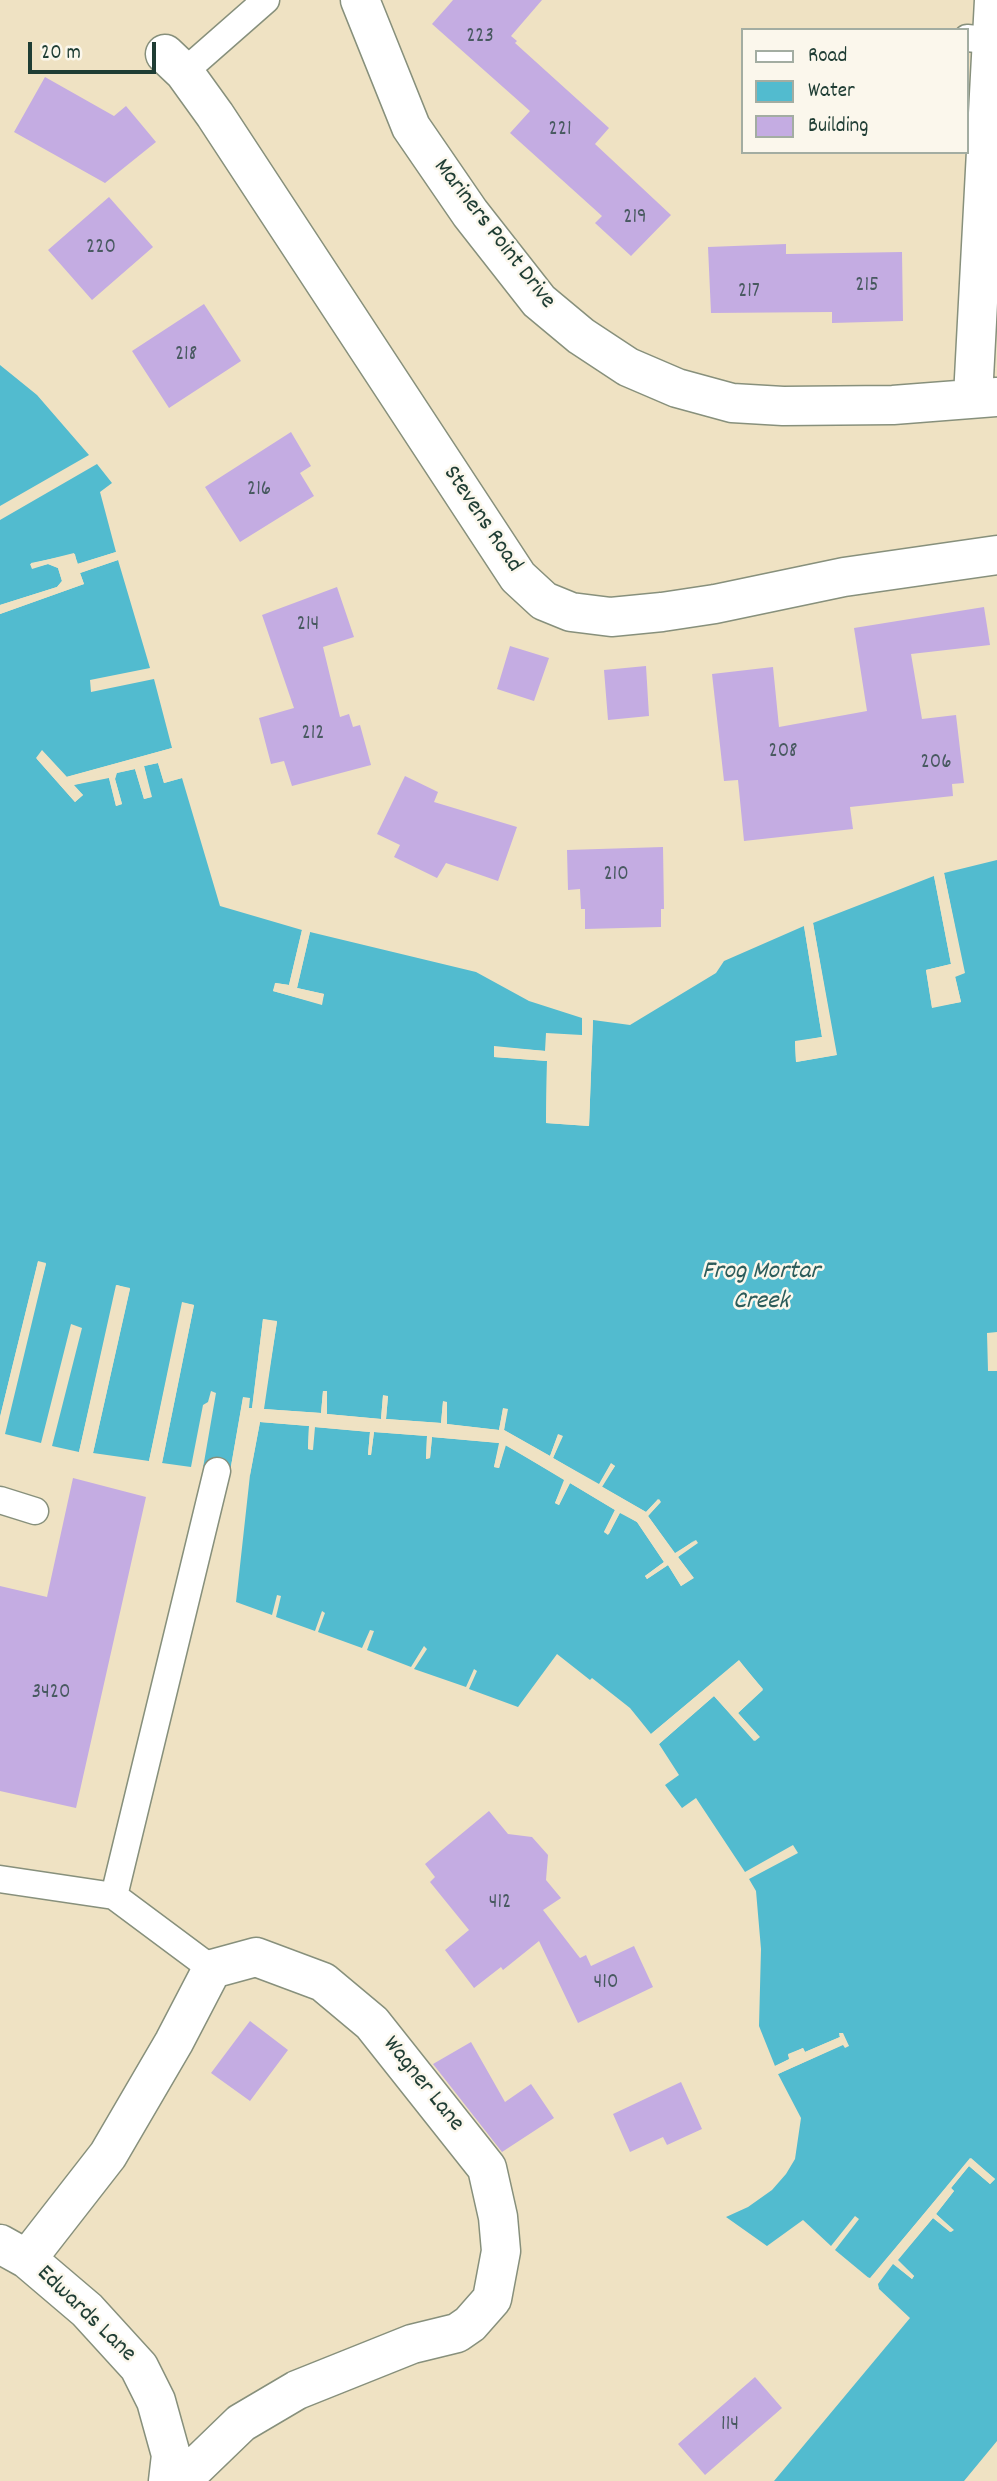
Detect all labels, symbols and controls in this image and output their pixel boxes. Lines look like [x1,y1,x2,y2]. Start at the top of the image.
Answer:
house number: 223 [466,25,494,51]
scale bar [32,28,159,72]
legend [741,28,969,154]
text: 20 m [41,39,81,69]
text: Road [808,42,847,72]
text: Water [808,77,855,107]
text: Building [808,112,868,142]
house number: 221 [549,118,571,144]
street label: Mariners Point Drive [425,154,561,316]
house number: 219 [623,206,647,232]
house number: 220 [86,236,116,262]
house number: 215 [855,274,879,300]
house number: 217 [738,280,760,306]
house number: 218 [175,343,197,369]
street label: Stevens Road [435,461,527,579]
house number: 216 [247,478,271,504]
house number: 214 [297,613,319,639]
house number: 212 [302,722,324,748]
house number: 208 [768,740,798,766]
house number: 206 [921,751,951,777]
house number: 210 [603,863,629,889]
water label: Frog Mortar Creek [702,1257,820,1318]
house number: 3420 [32,1681,70,1707]
house number: 412 [489,1891,511,1917]
house number: 410 [594,1971,618,1997]
street label: Wagner Lane [375,2032,469,2138]
street label: Edwards Lane [29,2260,141,2370]
house number: 114 [721,2413,739,2439]

